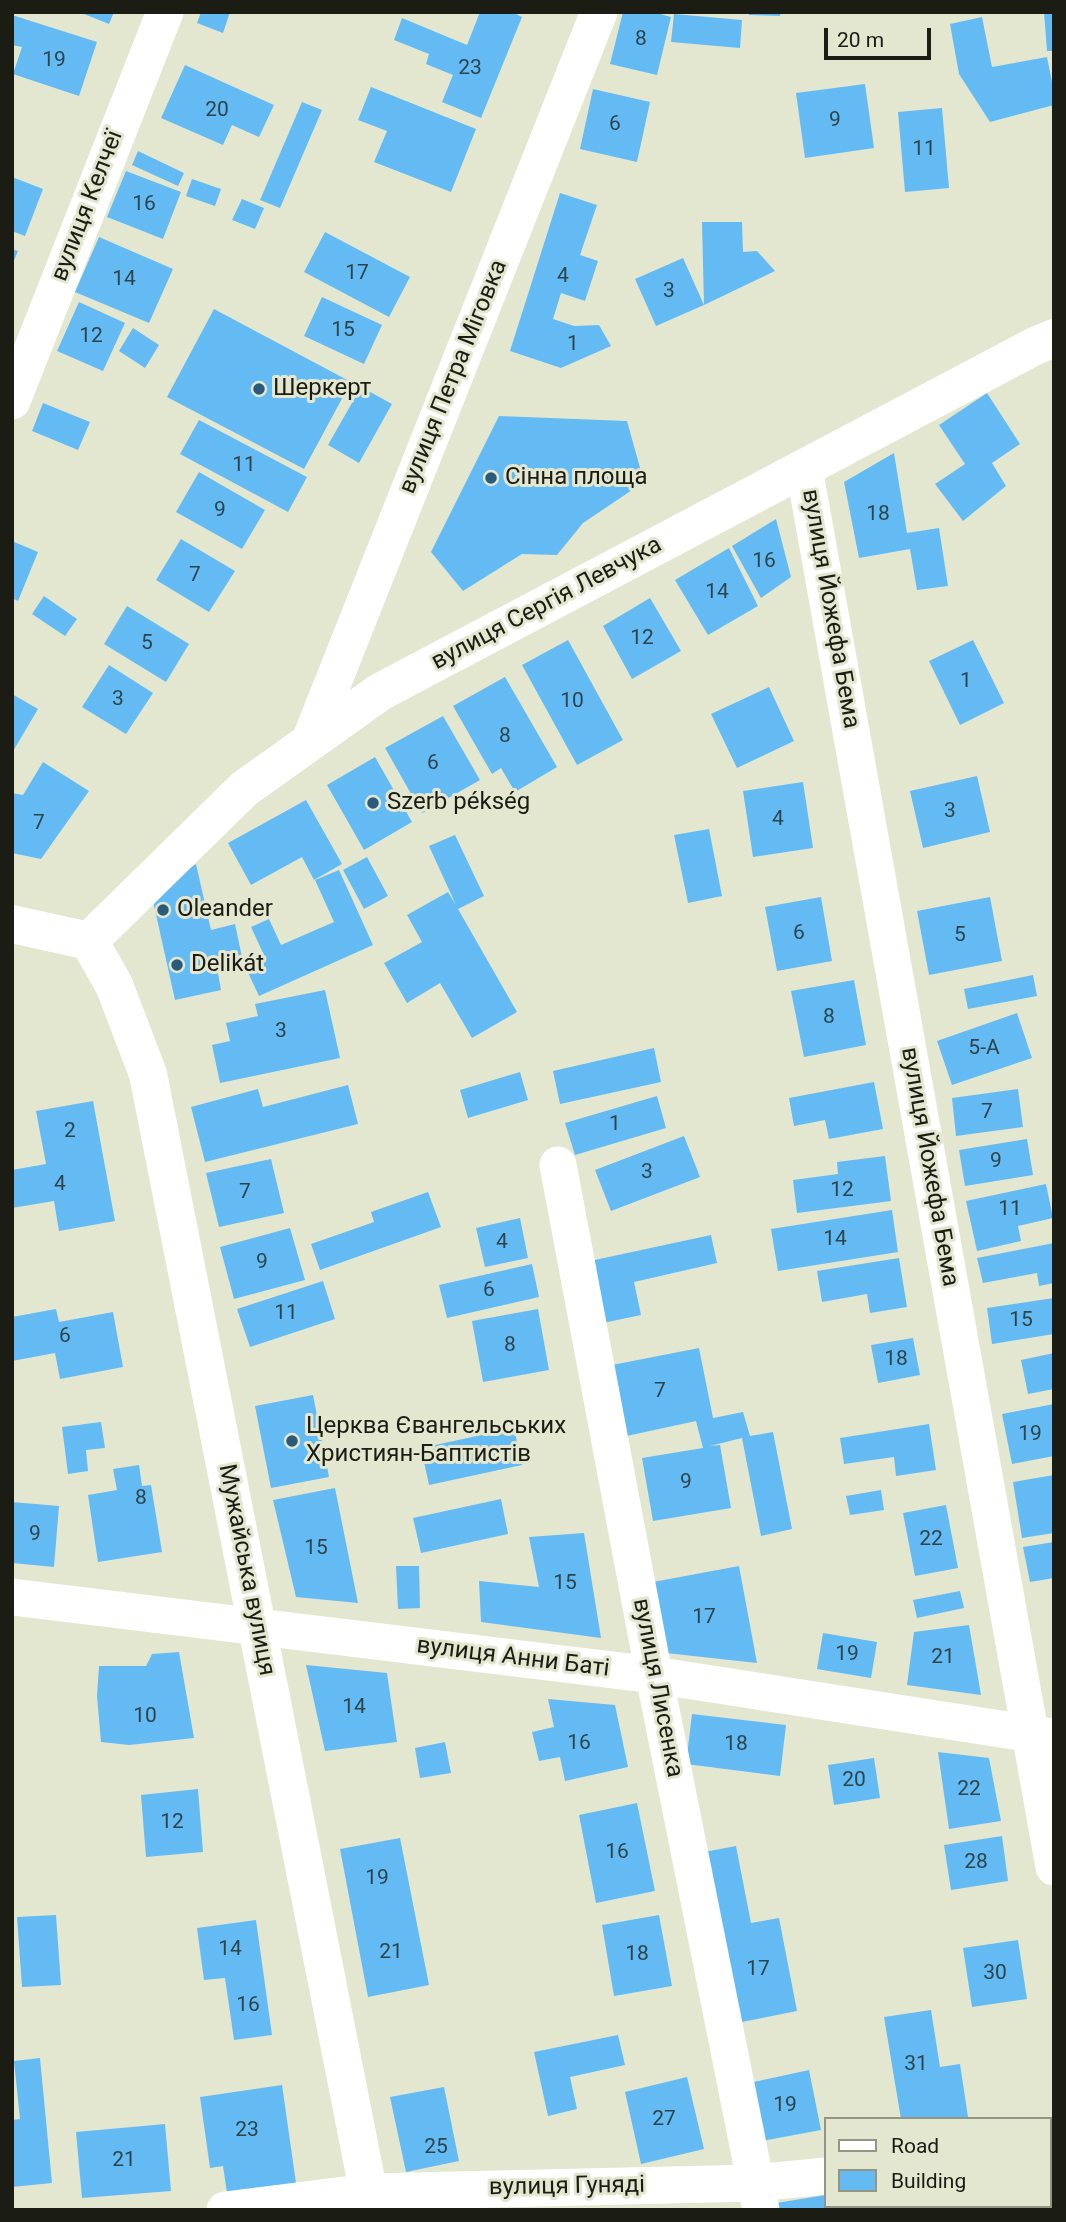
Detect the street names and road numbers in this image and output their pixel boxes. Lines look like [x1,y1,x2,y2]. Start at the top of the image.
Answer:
street label: вулиця Келчеї [46,127,130,285]
street label: вулиця Петра Міговка [394,256,514,498]
street label: вулиця Йожефа Бема [795,487,865,731]
street label: вулиця Сергія Левчука [427,531,667,677]
street label: вулиця Йожефа Бема [894,1045,964,1289]
street label: Мужайська вулиця [211,1462,281,1678]
street label: вулиця Лисенка [626,1596,688,1780]
street label: вулиця Анни Баті [415,1632,611,1684]
street label: вулиця Гуняді [489,2171,645,2203]

